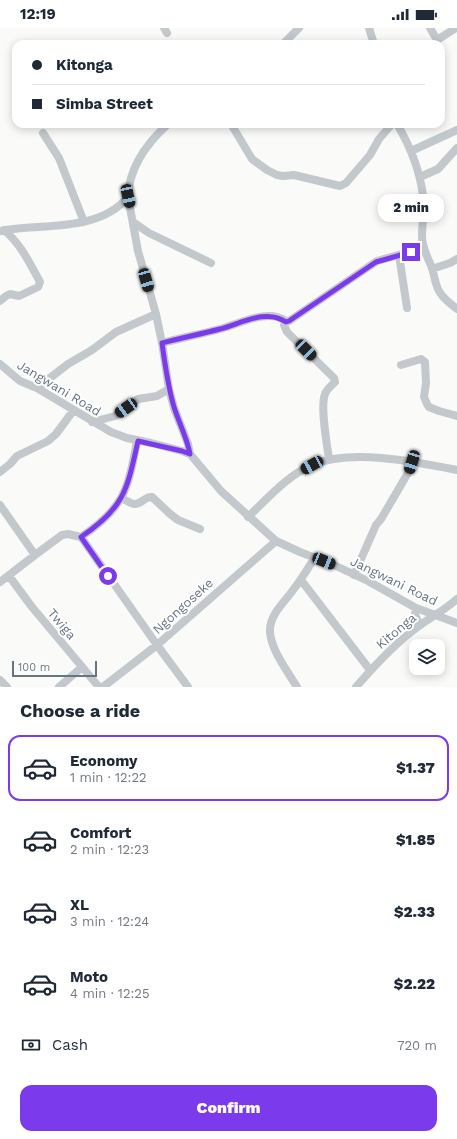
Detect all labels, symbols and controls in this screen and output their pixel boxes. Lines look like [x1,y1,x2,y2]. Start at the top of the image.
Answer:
text: 12:19 [20,5,56,23]
text: Kitonga [56,56,113,74]
text: Simba Street [56,95,153,113]
car [120,183,136,209]
callout: 2 min [378,194,444,222]
text: 2 min [393,200,429,215]
route end [402,243,420,261]
car [137,267,155,293]
car [293,337,319,363]
street label: Jangwani Road [14,357,104,419]
car [113,396,139,420]
car [403,449,421,475]
car [299,454,325,476]
car [311,551,337,571]
street label: Jangwani Road [348,553,440,609]
route start [99,567,117,585]
street label: Ngongoseke [150,575,216,637]
street label: Twiga [45,606,80,643]
street label: Kitonga [373,610,420,652]
map controls [409,639,445,675]
button: layers [409,639,445,675]
scale bar [12,659,97,678]
text: 100 m [18,661,50,674]
text: Choose a ride [20,700,140,721]
icon: car [22,750,58,786]
text: Economy [70,752,137,770]
text: $1.37 [396,759,435,777]
text: 1 min · 12:22 [70,770,147,785]
icon: car [22,822,58,858]
text: Comfort [70,824,131,842]
text: $1.85 [396,831,435,849]
text: 2 min · 12:23 [70,842,149,857]
icon: car [22,894,58,930]
text: XL [70,896,89,914]
text: $2.33 [394,903,435,921]
text: 3 min · 12:24 [70,914,149,929]
icon: car [22,966,58,1002]
text: Moto [70,968,108,986]
text: $2.22 [394,975,435,993]
text: 4 min · 12:25 [70,986,149,1001]
icon: cash [20,1034,42,1056]
text: Cash [52,1036,88,1054]
text: 720 m [397,1038,437,1053]
button: Confirm [20,1085,437,1131]

